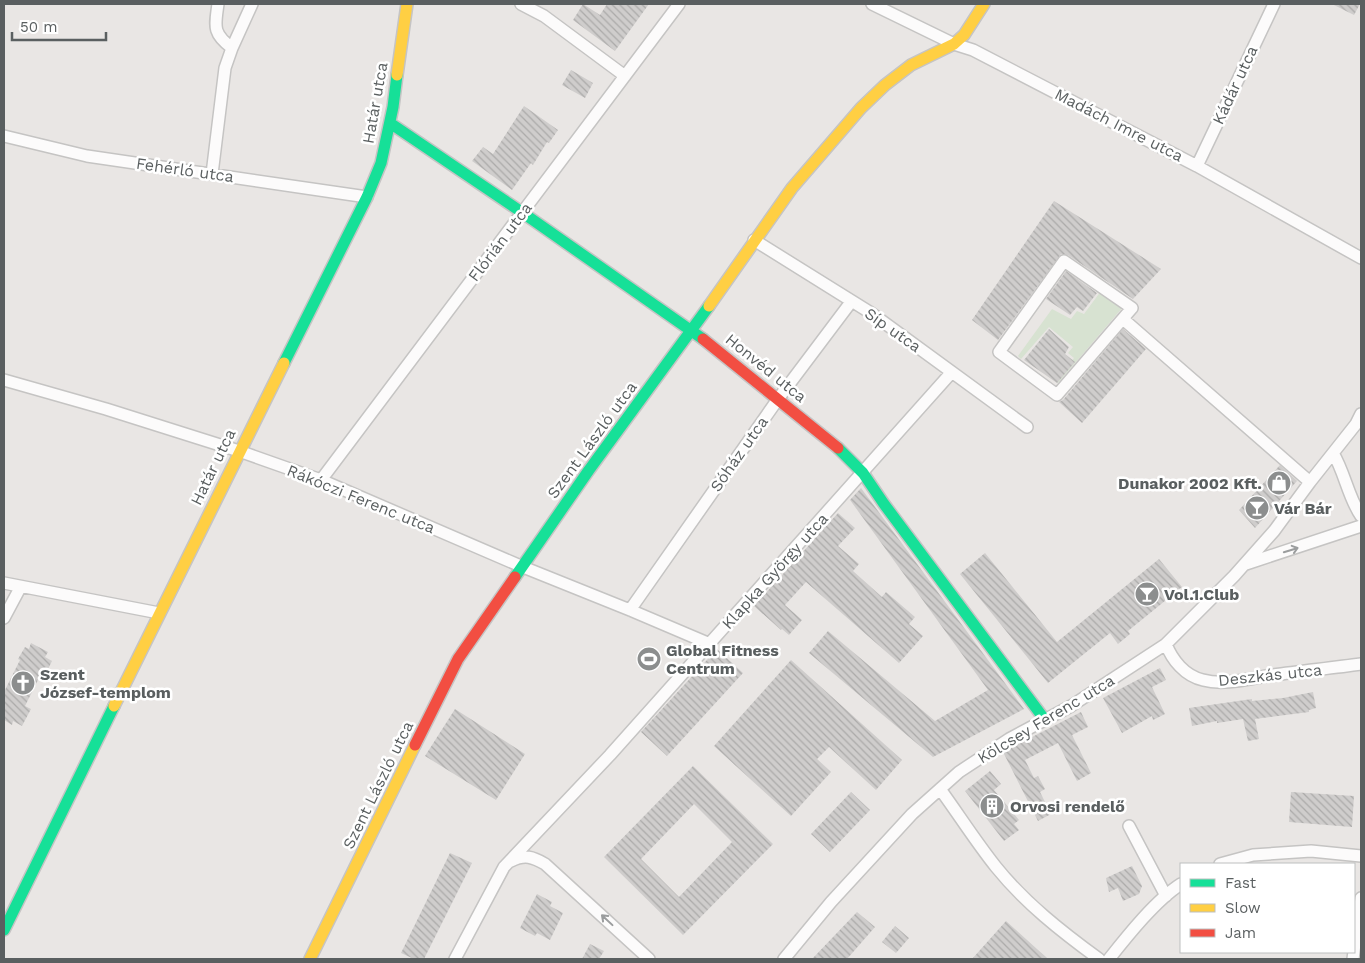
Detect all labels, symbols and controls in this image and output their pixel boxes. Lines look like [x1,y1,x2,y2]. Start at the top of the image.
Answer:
scale bar [12,10,106,42]
text: 50 m [20,18,57,36]
street label: Kádár utca [1209,43,1261,127]
street label: Határ utca [358,61,392,145]
street label: Madách Imre utca [1052,84,1186,166]
street label: Fehérló utca [135,154,235,186]
street label: Flórián utca [464,199,536,285]
street label: Síp utca [861,304,925,356]
street label: Honvéd utca [722,330,810,406]
street label: Szent László utca [543,378,641,502]
street label: Sóház utca [706,413,772,495]
street label: Határ utca [186,426,240,508]
street label: Rákóczi Ferenc utca [284,461,438,537]
shop icon: Dunakor 2002 Kft. [1266,470,1292,496]
place label: Dunakor 2002 Kft. [1118,474,1262,493]
bar icon: Vár Bár [1244,495,1270,521]
place label: Vár Bár [1274,499,1332,518]
street label: Klapka György utca [718,509,832,633]
one-way arrow [1282,544,1298,554]
bar icon: Vol.1.Club [1134,581,1160,607]
place label: Vol.1.Club [1164,585,1239,604]
place label: Global Fitness Centrum [666,641,779,678]
sports icon: Global Fitness Centrum [636,646,662,672]
street label: Deszkás utca [1217,660,1323,690]
place label: Szent József-templom [40,665,171,702]
church icon: Szent József-templom [10,670,36,696]
street label: Kölcsey Ferenc utca [974,671,1118,767]
street label: Szent László utca [339,718,417,852]
building icon: Orvosi rendelő [979,793,1005,819]
place label: Orvosi rendelő [1010,797,1125,816]
legend [1180,863,1355,953]
text: Fast [1225,874,1257,892]
text: Slow [1225,899,1261,917]
one-way arrow [601,915,614,926]
text: Jam [1225,924,1256,942]

